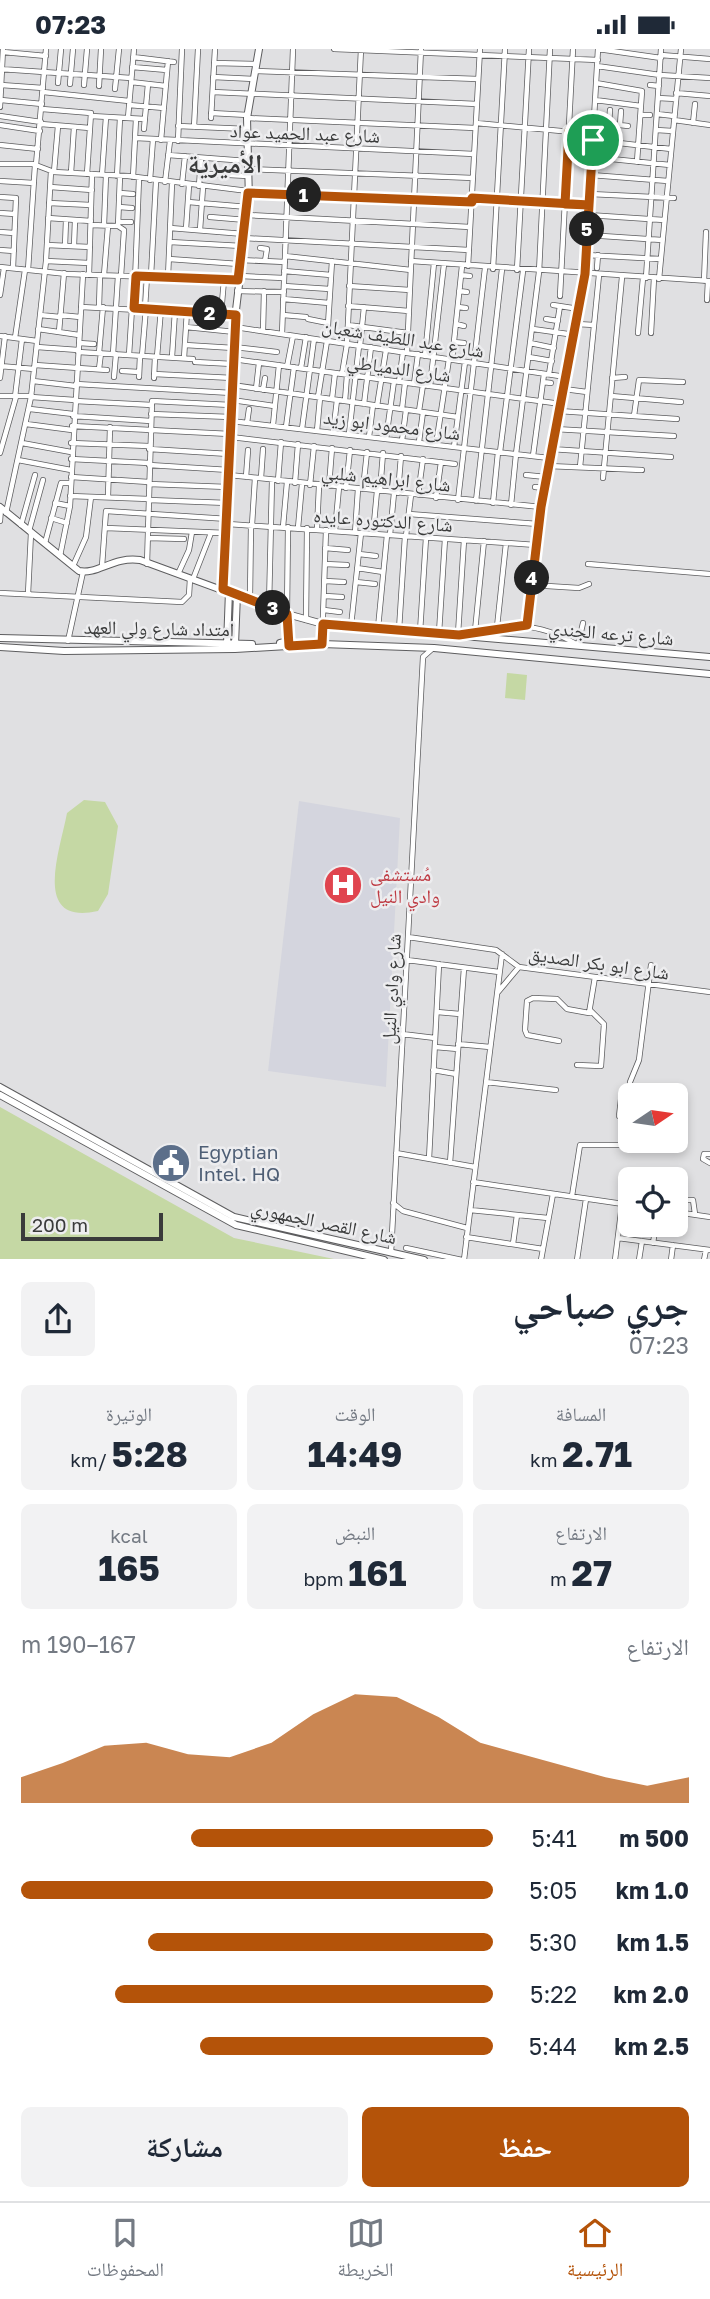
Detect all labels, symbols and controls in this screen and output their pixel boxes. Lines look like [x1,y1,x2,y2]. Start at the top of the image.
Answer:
text: 07:23 [35,9,106,40]
pin [563,110,623,170]
street label: شارع عبد الحميد عواد [229,118,381,148]
icon: arrive [574,121,612,159]
district label: الأميرية [188,148,262,179]
pin: 1 [286,177,322,213]
text: 1 [299,183,308,206]
pin: 5 [570,211,604,247]
text: 5 [581,217,592,240]
pin: 2 [192,295,228,331]
text: 2 [204,301,215,324]
street label: شارع عبد اللطيف شعبان [320,313,486,363]
street label: شارع الدمياطي [345,349,452,391]
street label: شارع محمود ابو زيد [322,405,462,445]
street label: شارع ابراهيم شلبي [320,459,452,501]
street label: شارع الدكتوره عايده [313,503,453,537]
pin: 4 [514,561,550,595]
text: 4 [526,566,537,589]
pin: 3 [256,591,290,625]
text: 3 [267,596,278,619]
street label: امتداد شارع ولي العهد [84,615,234,645]
street label: شارع ترعه الجندي [547,616,675,654]
place label: مُستشفى وادي النيل [370,862,440,912]
hospital icon: مُستشفى وادي النيل [322,864,364,906]
street label: شارع وادي النيل [376,933,410,1045]
street label: شارع ابو بكر الصديق [527,941,671,985]
north arrow [618,1083,688,1153]
map controls [618,1083,688,1237]
place label: Egyptian Intel. HQ [198,1140,280,1185]
public building icon: Egyptian Intel. HQ [150,1142,192,1184]
button: locate [618,1167,688,1237]
street label: شارع القصر الجمهوري [248,1195,399,1253]
scale bar [21,1211,163,1242]
text: 200 m [32,1213,88,1236]
button: share [21,1282,95,1356]
text: جري صباحي [513,1282,689,1327]
text: 07:23 [629,1331,689,1359]
text: الوتيرة [106,1402,152,1425]
text: الوقت [335,1402,375,1425]
text: المسافة [556,1402,606,1425]
text: 5:28 [112,1433,188,1475]
text: 14:49 [307,1433,403,1475]
text: 2.71 [562,1433,632,1475]
text: /km [70,1448,112,1471]
text: km [530,1448,562,1471]
text: النبض [335,1521,375,1544]
text: الارتفاع [555,1521,607,1544]
text: kcal [110,1524,148,1547]
text: 165 [98,1547,160,1589]
text: 161 [348,1552,407,1594]
text: 27 [572,1552,612,1594]
text: bpm [303,1567,348,1590]
text: m [550,1567,572,1590]
text: 167–190 m [21,1630,136,1658]
text: الارتفاع [626,1632,689,1660]
text: 5:41 [532,1824,577,1852]
text: 500 m [619,1824,689,1852]
text: 5:05 [529,1876,577,1904]
text: 1.0 km [616,1876,689,1904]
text: 5:30 [529,1928,577,1956]
text: 1.5 km [617,1928,689,1956]
text: 5:22 [530,1980,577,2008]
text: 2.0 km [613,1980,689,2008]
text: 5:44 [529,2032,577,2060]
text: 2.5 km [614,2032,689,2060]
button: مشاركة [21,2107,348,2187]
button: حفظ [362,2107,689,2187]
tab: المحفوظات [87,2214,164,2288]
tab: الخريطة [338,2214,393,2288]
tab: الرئيسية [567,2214,623,2288]

